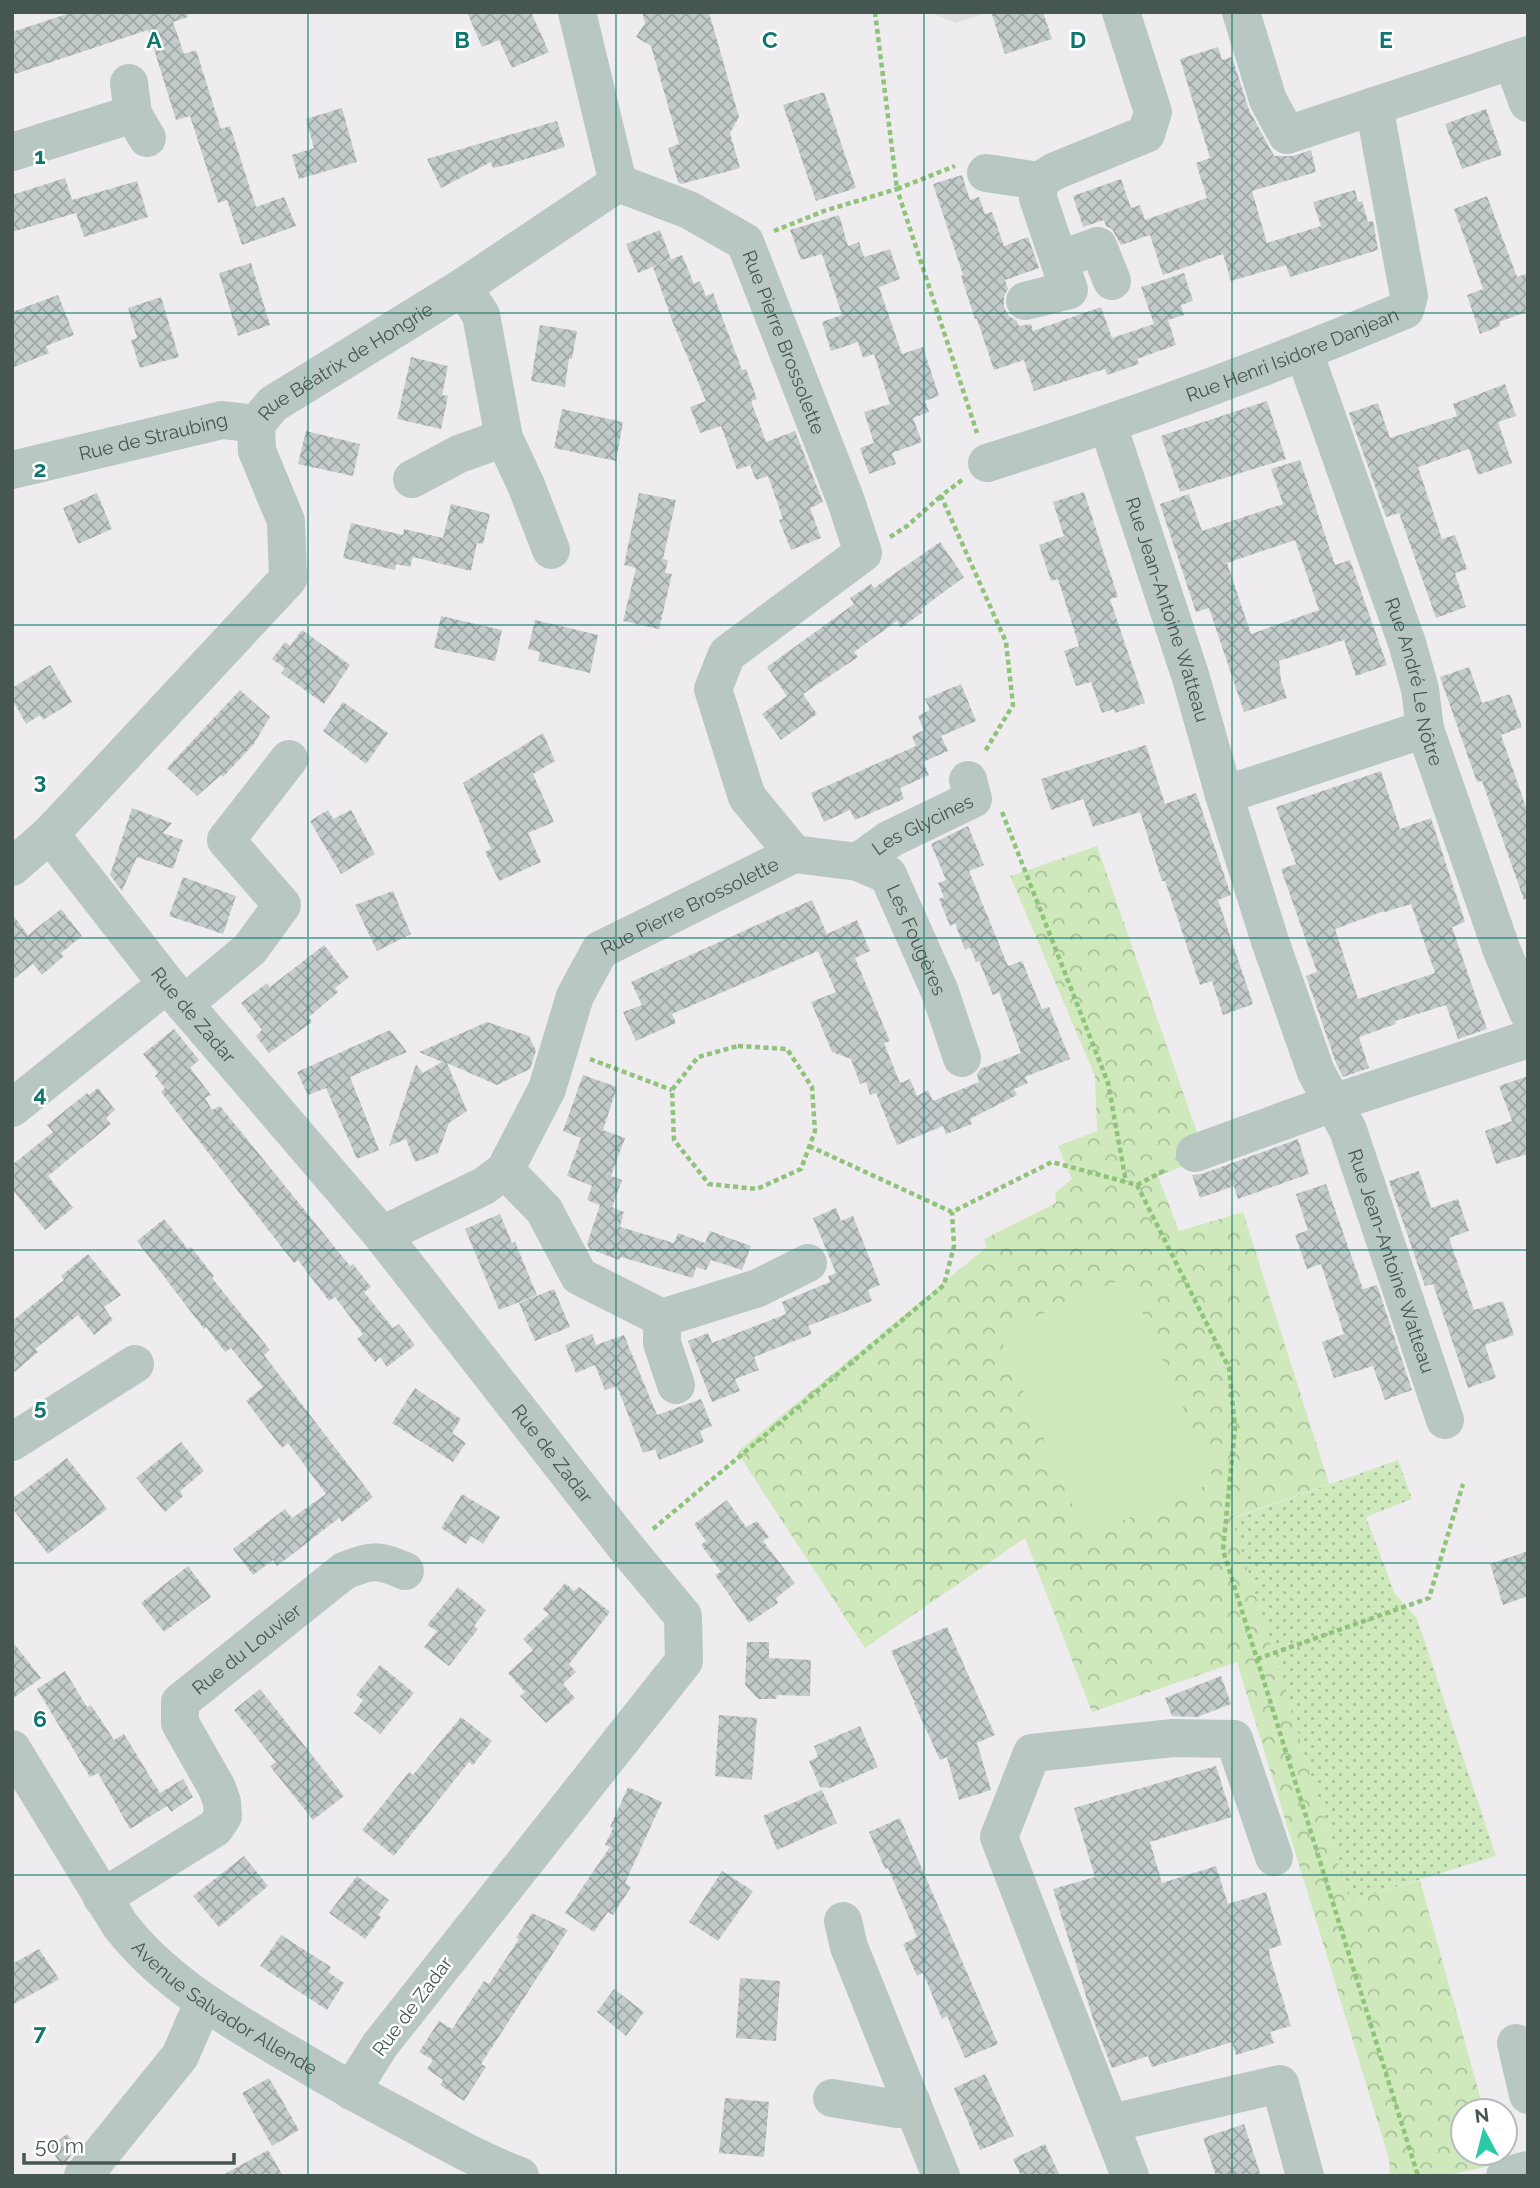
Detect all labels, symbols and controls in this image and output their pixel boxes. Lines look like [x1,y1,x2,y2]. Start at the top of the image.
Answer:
text: A [146,26,162,53]
text: B [454,26,470,53]
text: C [762,26,778,53]
text: D [1070,26,1086,53]
text: E [1379,26,1393,53]
text: 1 [34,142,46,169]
street label: Rue Pierre Brossolette [738,247,830,437]
street label: Rue Béatrix de Hongrie [253,297,437,425]
street label: Rue Henri Isidore Danjean [1183,303,1402,406]
street label: Rue de Straubing [76,408,230,465]
text: 2 [34,455,46,482]
street label: Rue Jean-Antoine Watteau [1121,494,1214,725]
street label: Rue André Le Nôtre [1381,595,1448,769]
text: 3 [34,767,46,794]
street label: Les Glycines [868,790,977,859]
street label: Rue Pierre Brossolette [597,852,782,959]
street label: Les Fougères [883,881,951,998]
street label: Rue de Zadar [147,963,241,1067]
text: 4 [33,1080,47,1107]
street label: Rue Jean-Antoine Watteau [1344,1146,1439,1376]
text: 5 [34,1393,47,1420]
street label: Rue de Zadar [507,1400,598,1507]
street label: Rue du Louvier [187,1599,306,1699]
text: 6 [33,1705,47,1732]
street label: Avenue Salvador Allende [128,1936,321,2079]
street label: Rue de Zadar [368,1952,457,2060]
text: 7 [34,2018,47,2045]
north arrow [1449,2097,1519,2167]
text: N [1473,2103,1490,2127]
scale bar [24,2122,234,2166]
text: 50 m [35,2133,84,2158]

